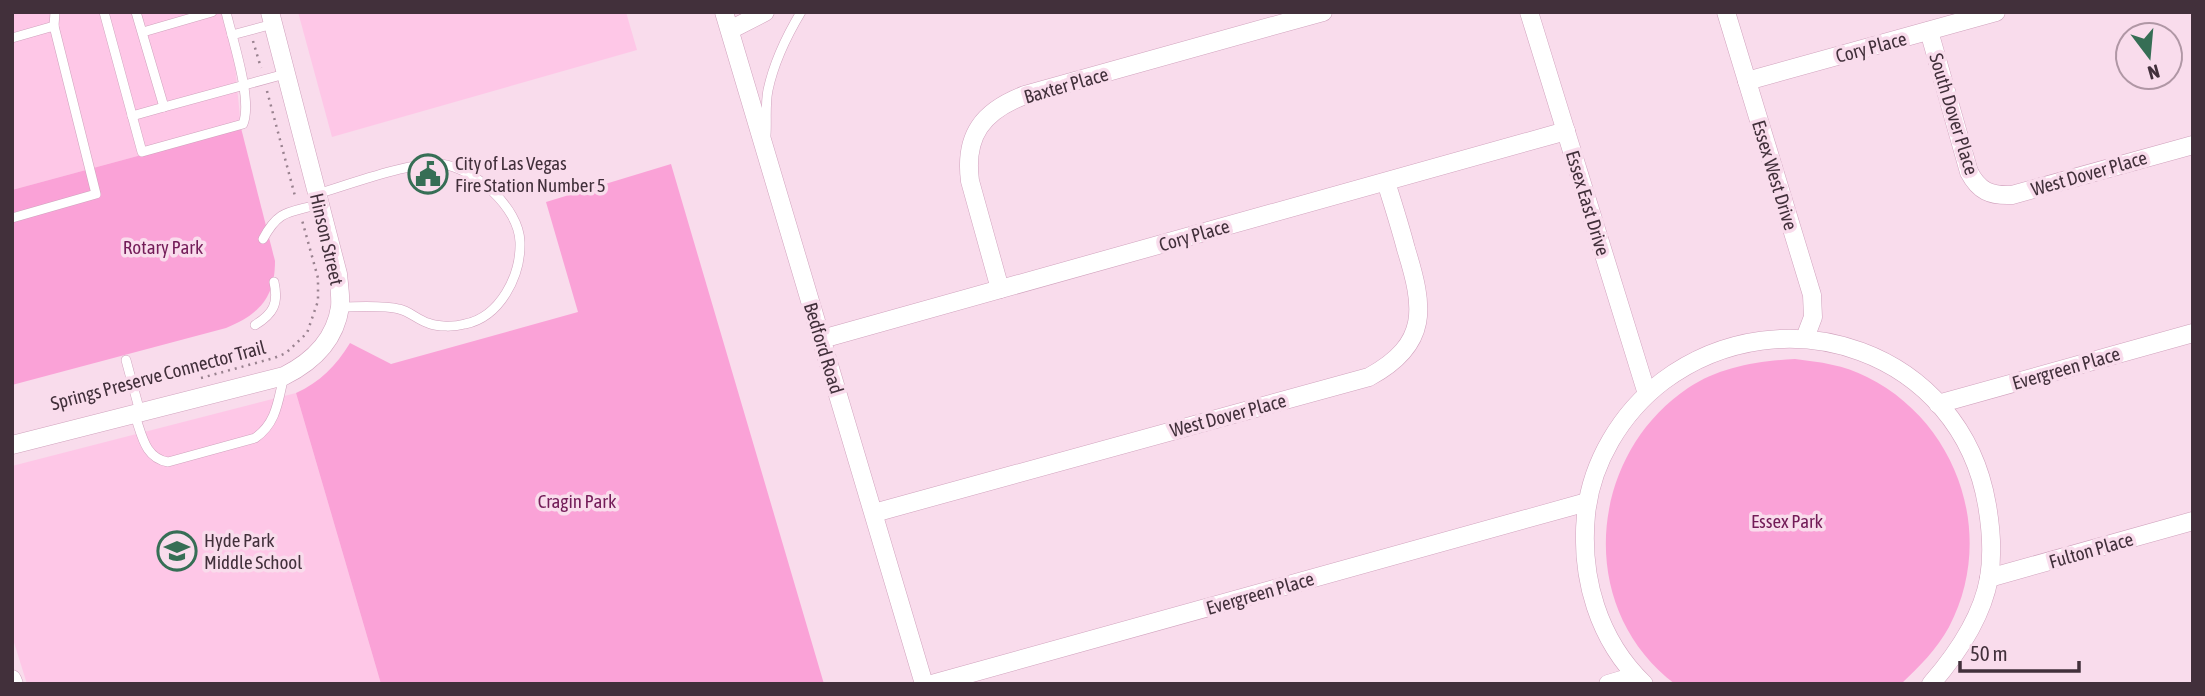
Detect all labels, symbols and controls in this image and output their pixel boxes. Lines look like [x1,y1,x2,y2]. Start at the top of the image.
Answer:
north arrow [2114,21,2184,91]
street label: Cory Place [1833,27,1909,67]
street label: South Dover Place [1925,50,1983,178]
text: N [2145,60,2162,84]
street label: Baxter Place [1021,63,1111,107]
street label: Essex West Drive [1748,117,1802,233]
street label: West Dover Place [2029,146,2149,200]
street label: Essex East Drive [1562,148,1614,258]
place label: City of Las Vegas Fire Station Number 5 [455,152,606,196]
public building icon: City of Las Vegas Fire Station Number 5 [407,153,449,195]
street label: Hinson Street [306,191,348,287]
street label: Cory Place [1156,214,1232,256]
park label: Rotary Park [123,236,204,258]
street label: Bedford Road [800,300,848,396]
street label: Springs Preserve Connector Trail [48,336,268,414]
street label: Evergreen Place [2010,342,2122,394]
street label: West Dover Place [1168,389,1288,441]
park label: Cragin Park [538,490,617,512]
park label: Essex Park [1751,510,1824,532]
street label: Fulton Place [2046,527,2136,573]
place label: Hyde Park Middle School [204,529,302,573]
school or university icon: Hyde Park Middle School [156,530,198,572]
street label: Evergreen Place [1204,567,1316,619]
scale bar [1960,630,2079,674]
text: 50 m [1970,641,2008,665]

